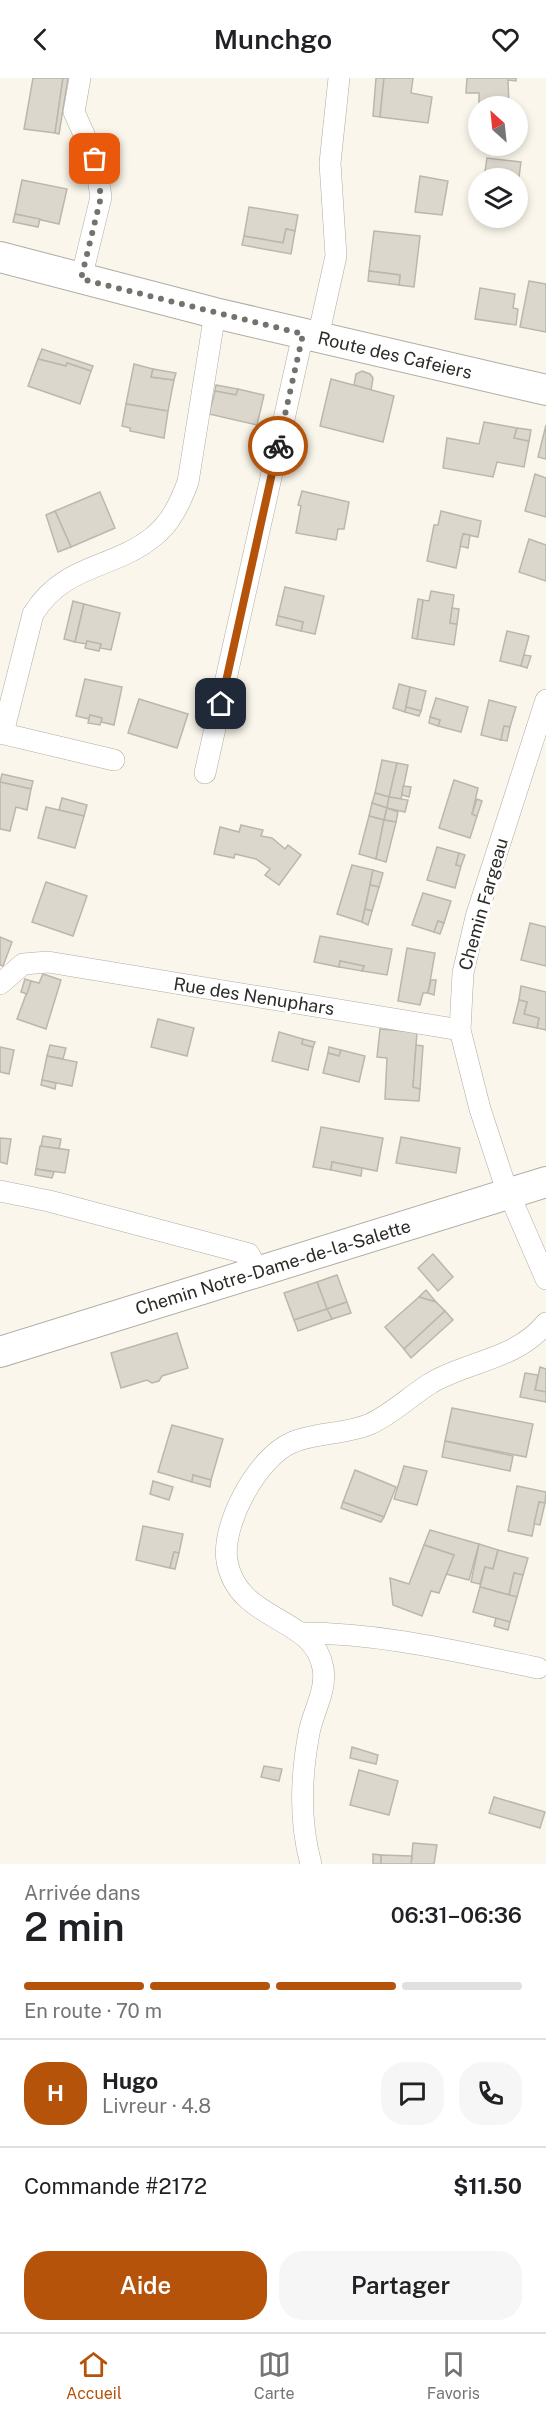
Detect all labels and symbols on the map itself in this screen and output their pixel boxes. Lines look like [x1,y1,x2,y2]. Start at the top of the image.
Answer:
north arrow [468,96,528,156]
pin [69,133,120,184]
street label: Route des Cafeiers [316,327,474,383]
courier [248,416,308,476]
pin [195,678,246,729]
street label: Chemin Fargeau [454,836,512,972]
street label: Rue des Nenuphars [172,973,336,1019]
street label: Chemin Notre-Dame-de-la-Salette [133,1215,413,1319]

